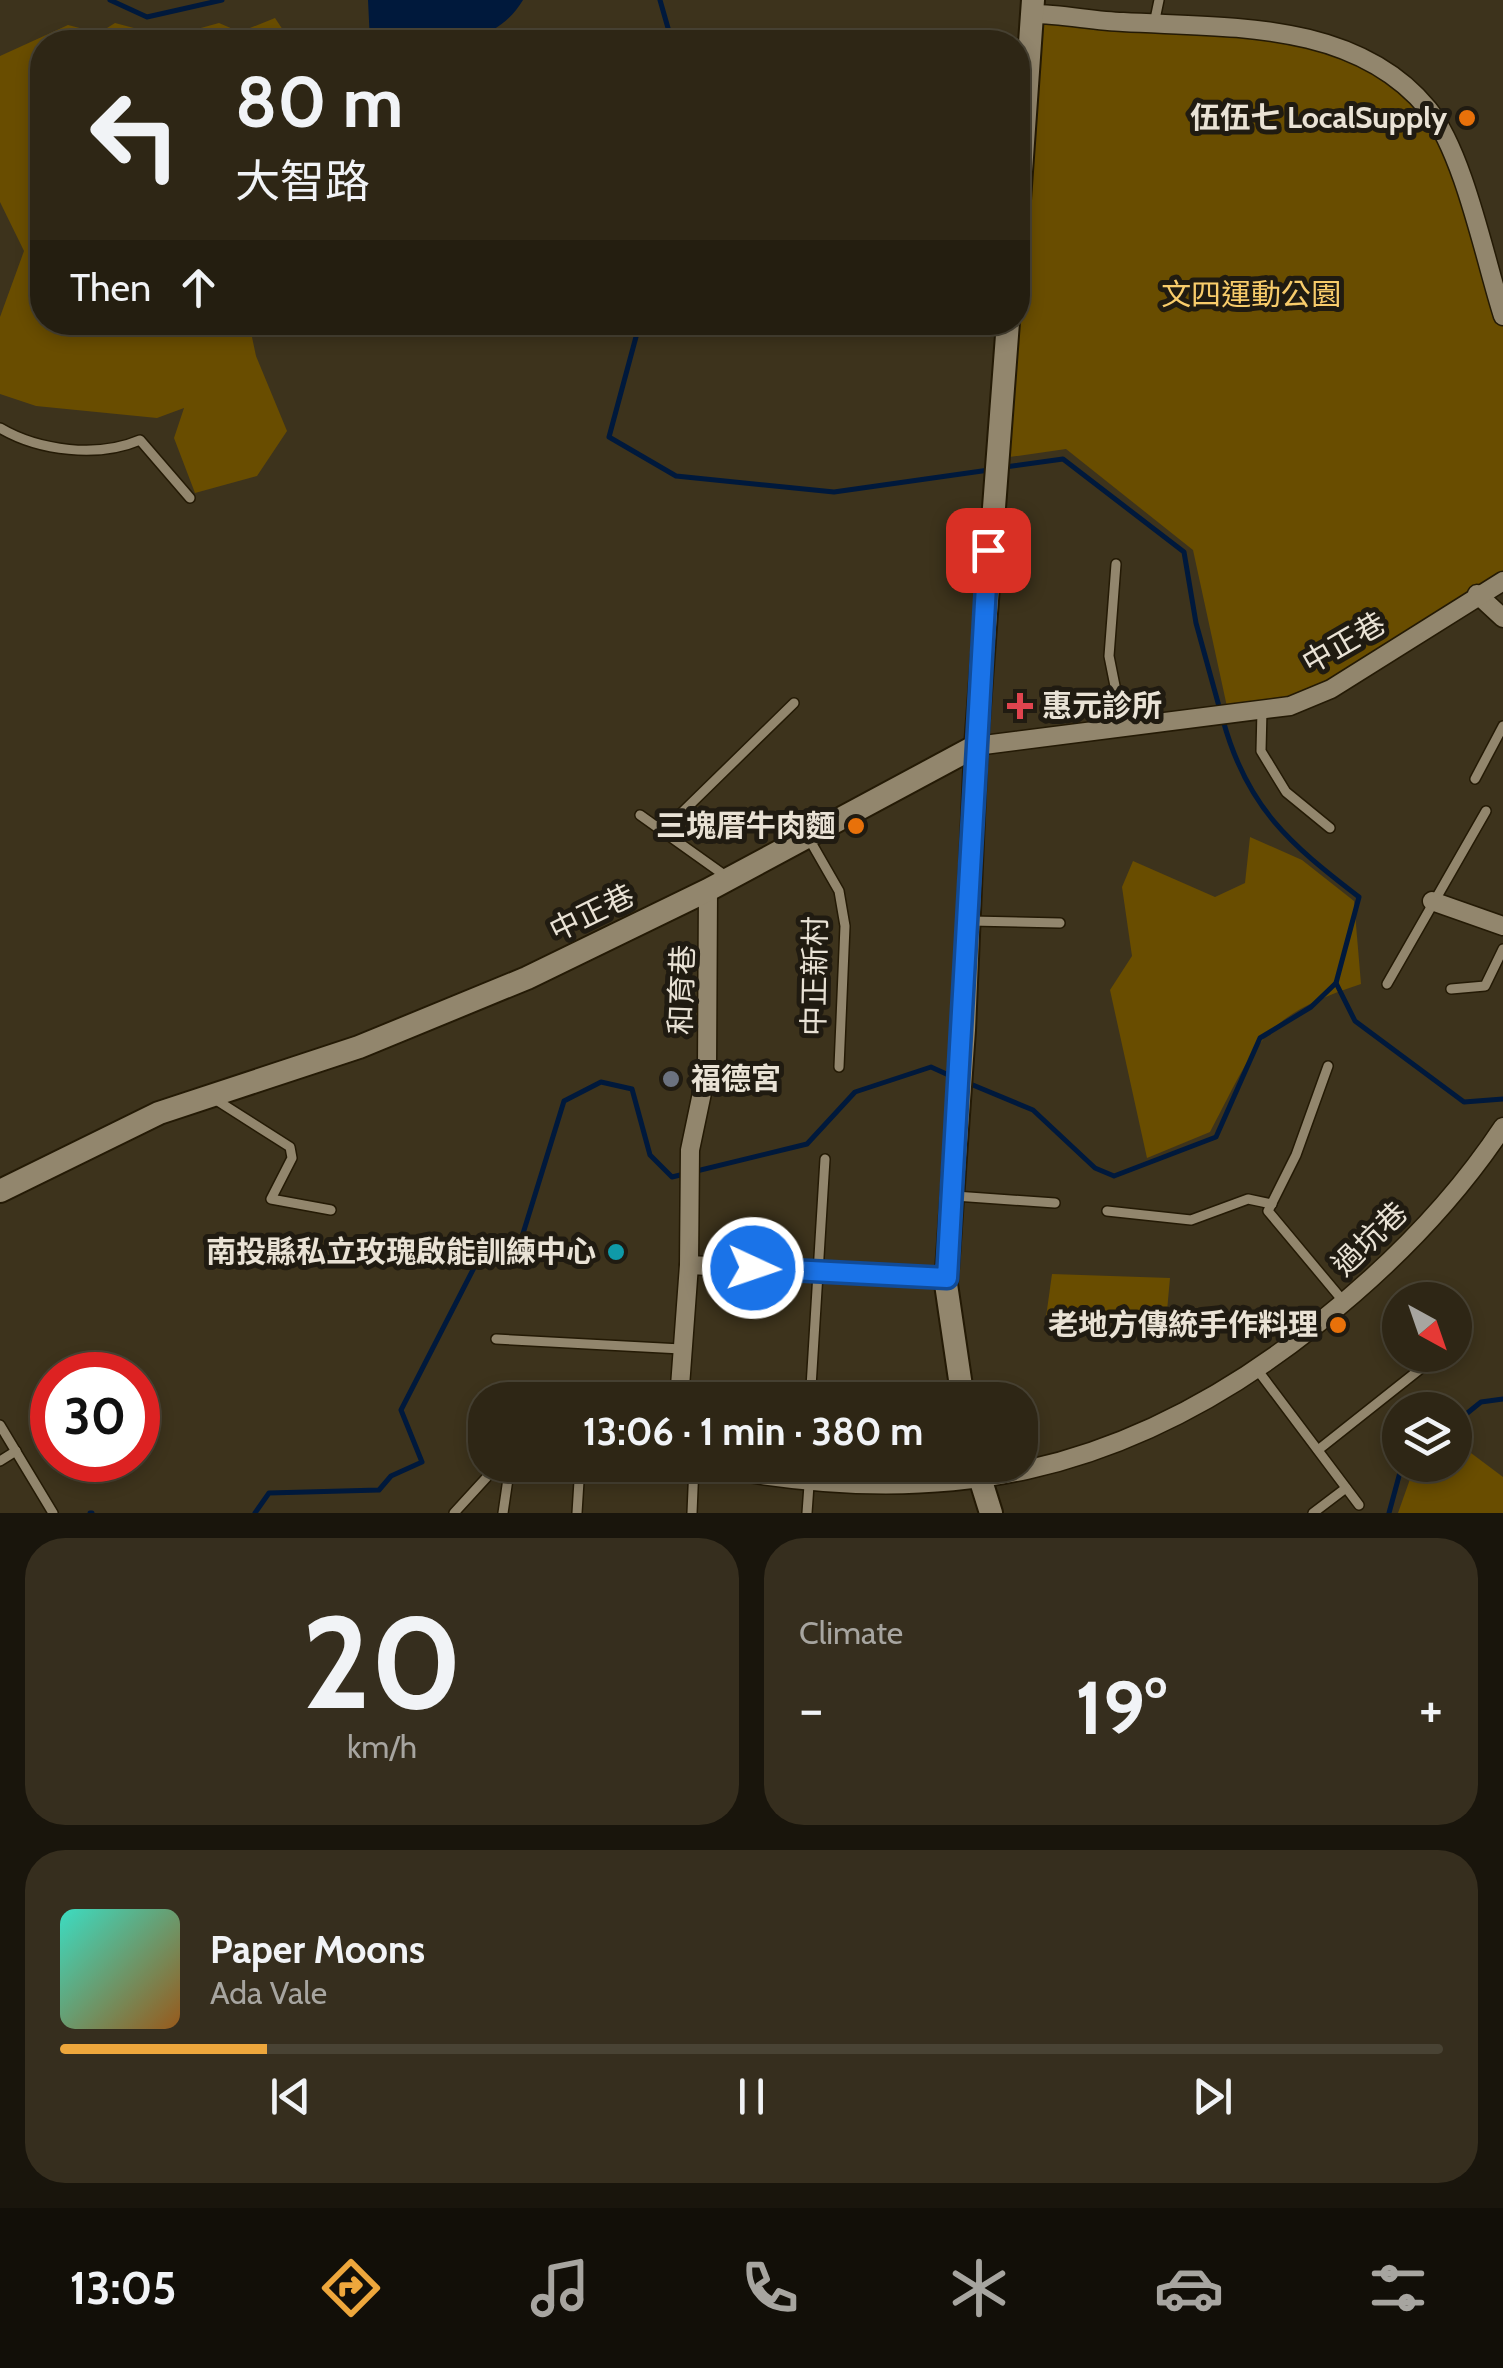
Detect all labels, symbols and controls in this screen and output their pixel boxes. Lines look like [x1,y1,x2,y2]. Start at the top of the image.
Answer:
text: 80 m [235,59,403,145]
icon: left [70,70,200,200]
place label: 伍伍七 LocalSupply [1190,99,1448,136]
marker: 伍伍七 LocalSupply [1456,107,1478,129]
text: 大智路 [235,154,370,208]
icon: ahead [171,260,226,315]
text: Then [70,264,151,311]
park label: 文四運動公園 [1161,276,1341,313]
pin [946,508,1031,593]
icon: arrive [961,523,1016,578]
street label: 中正巷 [1296,604,1392,681]
place label: 惠元診所 [1042,687,1162,724]
marker: 惠元診所 [1007,693,1033,719]
place label: 三塊厝牛肉麵 [656,807,836,844]
marker: 三塊厝牛肉麵 [845,815,867,837]
street label: 中正巷 [543,876,640,949]
street label: 中正新村 [795,916,834,1036]
street label: 和育巷 [661,944,702,1036]
place label: 福德宮 [691,1060,781,1097]
marker: 福德宮 [660,1068,682,1090]
street label: 過坑巷 [1324,1194,1415,1283]
position arrow [701,1216,805,1320]
place label: 南投縣私立玫瑰啟能訓練中心 [206,1233,596,1270]
marker: 南投縣私立玫瑰啟能訓練中心 [605,1241,627,1263]
north arrow [1382,1282,1472,1372]
map controls [1382,1282,1472,1482]
place label: 老地方傳統手作料理 [1048,1306,1318,1343]
marker: 老地方傳統手作料理 [1327,1314,1349,1336]
speed limit sign: 30 [30,1352,160,1482]
button: layers [1382,1392,1472,1482]
text: 13:06 · 1 min · 380 m [583,1408,923,1455]
text: 20 [302,1583,462,1741]
text: Climate [799,1613,903,1652]
text: 19° [1075,1662,1167,1753]
text: − [799,1675,823,1742]
text: + [1419,1675,1443,1742]
text: km/h [347,1727,417,1766]
text: Paper Moons [210,1926,425,1973]
text: Ada Vale [210,1973,327,2012]
icon: previous [263,2069,318,2124]
icon: pause [724,2069,779,2124]
icon: next [1185,2069,1240,2124]
icon: directions [316,2253,386,2323]
icon: music [525,2253,595,2323]
icon: phone [735,2253,805,2323]
icon: climate [944,2253,1014,2323]
icon: car [1154,2253,1224,2323]
icon: filters [1363,2253,1433,2323]
text: 13:05 [70,2261,177,2315]

